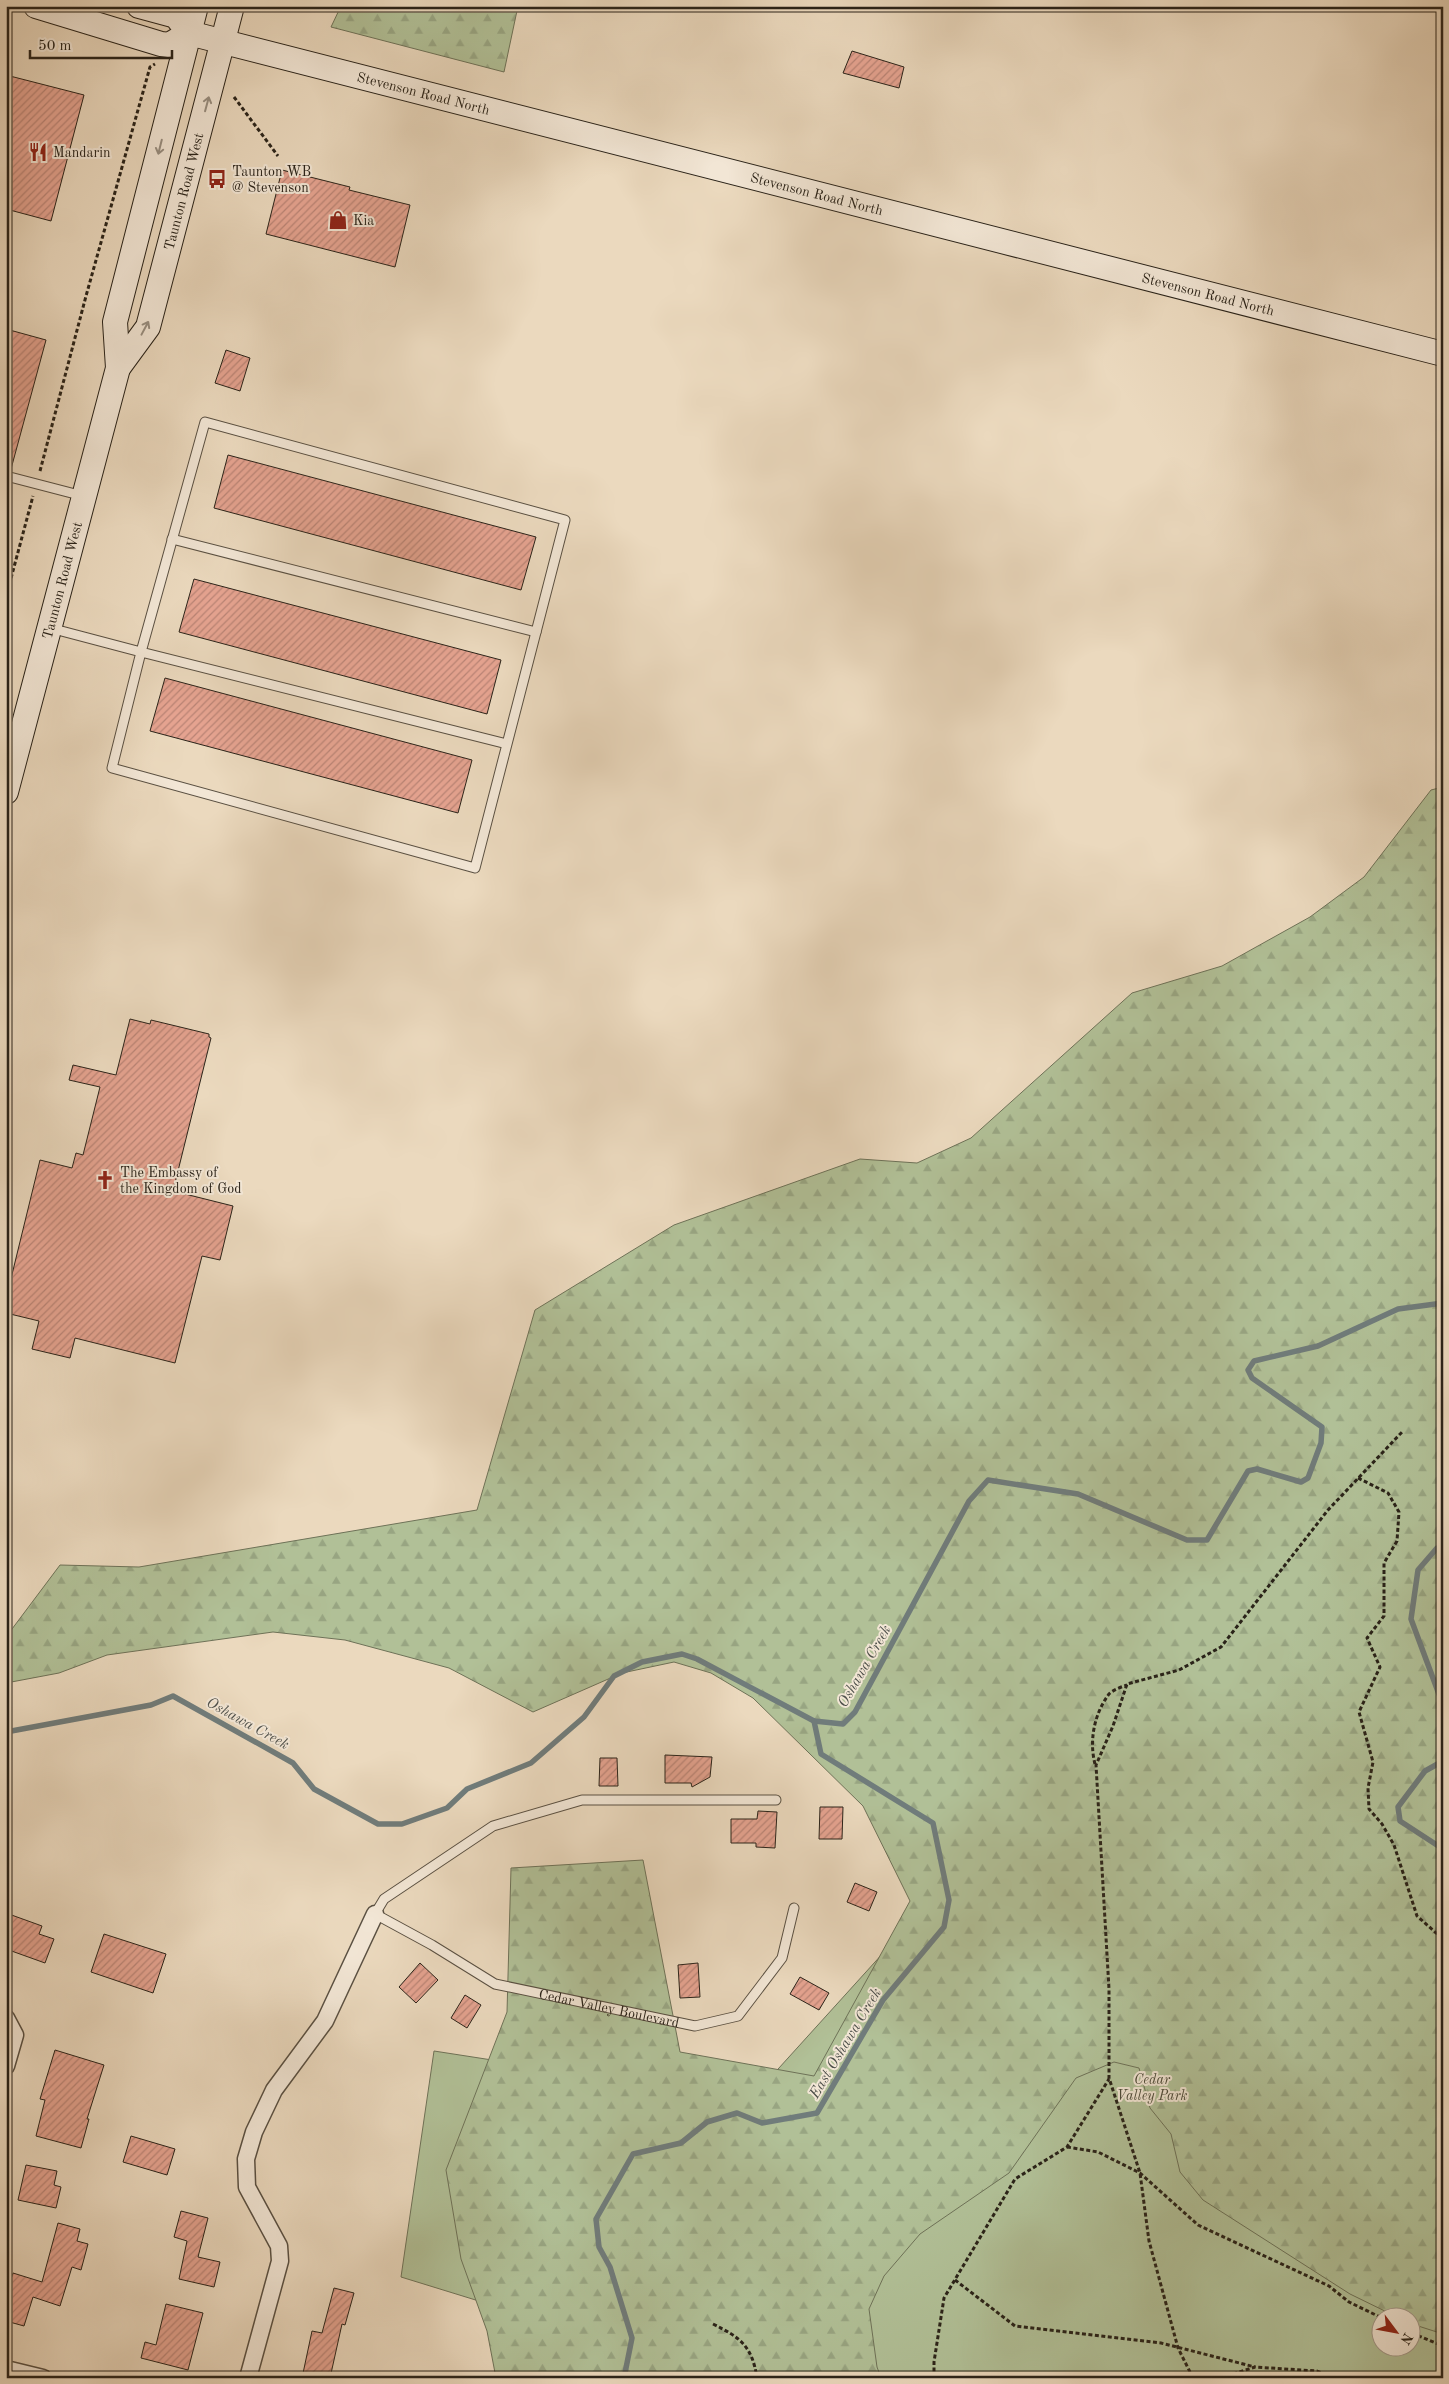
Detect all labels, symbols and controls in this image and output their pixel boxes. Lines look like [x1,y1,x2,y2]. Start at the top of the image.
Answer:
scale bar [30,28,172,60]
text: 50 m [38,39,72,54]
street label: Stevenson Road North [355,70,491,118]
one-way arrow [203,97,212,113]
street label: Taunton Road West [162,131,207,252]
one-way arrow [154,139,164,155]
restaurant icon: Mandarin [27,141,49,163]
place label: Mandarin [53,146,111,160]
place label: Taunton WB @ Stevenson [232,165,311,195]
bus stop icon: Taunton WB @ Stevenson [206,168,228,190]
street label: Stevenson Road North [749,171,885,218]
shop icon: Kia [327,209,349,231]
place label: Kia [353,214,374,228]
street label: Stevenson Road North [1140,271,1276,319]
one-way arrow [140,321,150,336]
street label: Taunton Road West [41,520,85,641]
place label: The Embassy of the Kingdom of God [120,1166,241,1196]
church icon: The Embassy of the Kingdom of God [94,1169,116,1191]
water label: Oshawa Creek [836,1623,895,1710]
water label: Oshawa Creek [203,1695,291,1753]
water label: East Oshawa Creek [807,1986,885,2102]
street label: Cedar Valley Boulevard [537,1987,680,2030]
park label: Cedar Valley Park [1117,2073,1188,2104]
north arrow [1372,2306,1422,2356]
text: N [1397,2330,1415,2347]

